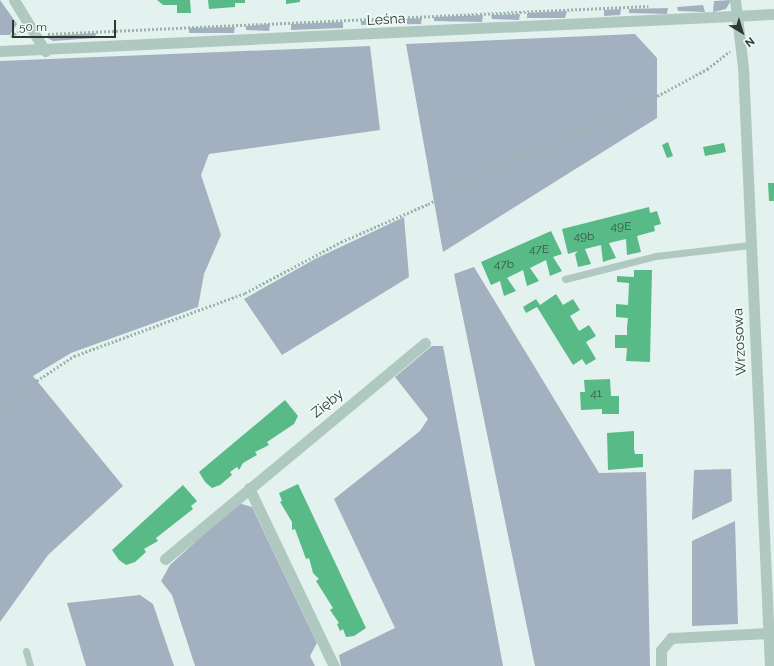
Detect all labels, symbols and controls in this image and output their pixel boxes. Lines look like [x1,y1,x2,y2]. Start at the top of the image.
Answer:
street label: Leśna [366,10,406,28]
scale bar [14,12,118,38]
north arrow [722,12,762,52]
text: 50 m [19,20,47,34]
text: N [742,34,757,50]
house number: 49E [611,220,631,234]
house number: 49b [574,230,594,244]
house number: 47E [529,243,549,257]
house number: 47b [494,258,514,272]
street label: Wrzosowa [729,308,749,376]
street label: Zięby [308,385,346,421]
house number: 41 [590,387,602,401]

